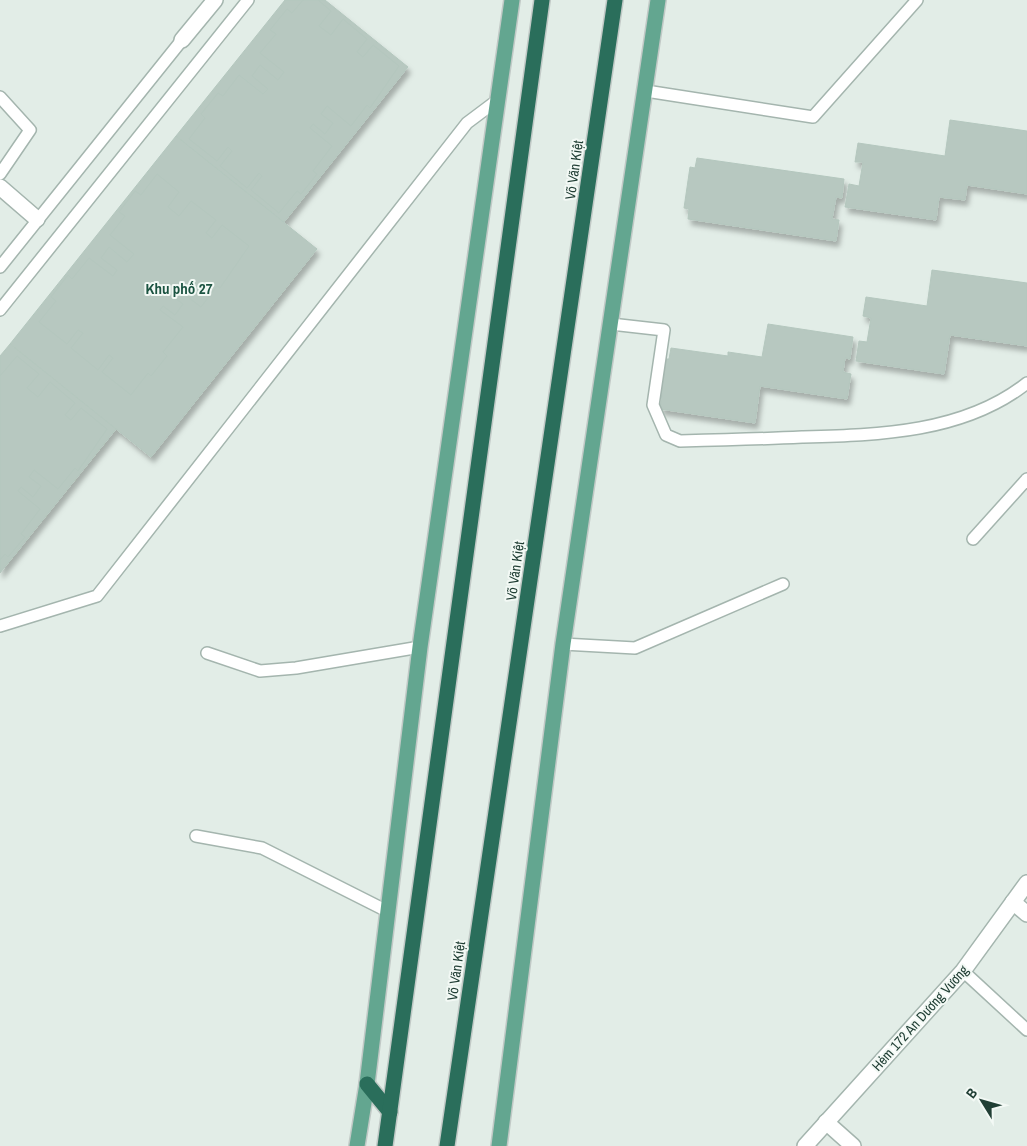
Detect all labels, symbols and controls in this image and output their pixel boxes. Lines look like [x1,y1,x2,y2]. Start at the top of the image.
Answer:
street label: Võ Văn Kiệt [561,139,587,201]
district label: Khu phố 27 [146,278,213,299]
street label: Võ Văn Kiệt [502,540,528,602]
street label: Võ Văn Kiệt [443,940,469,1002]
street label: Hẻm 172 An Dương Vương [868,961,973,1075]
north arrow [957,1076,1007,1126]
text: B [962,1084,981,1102]

